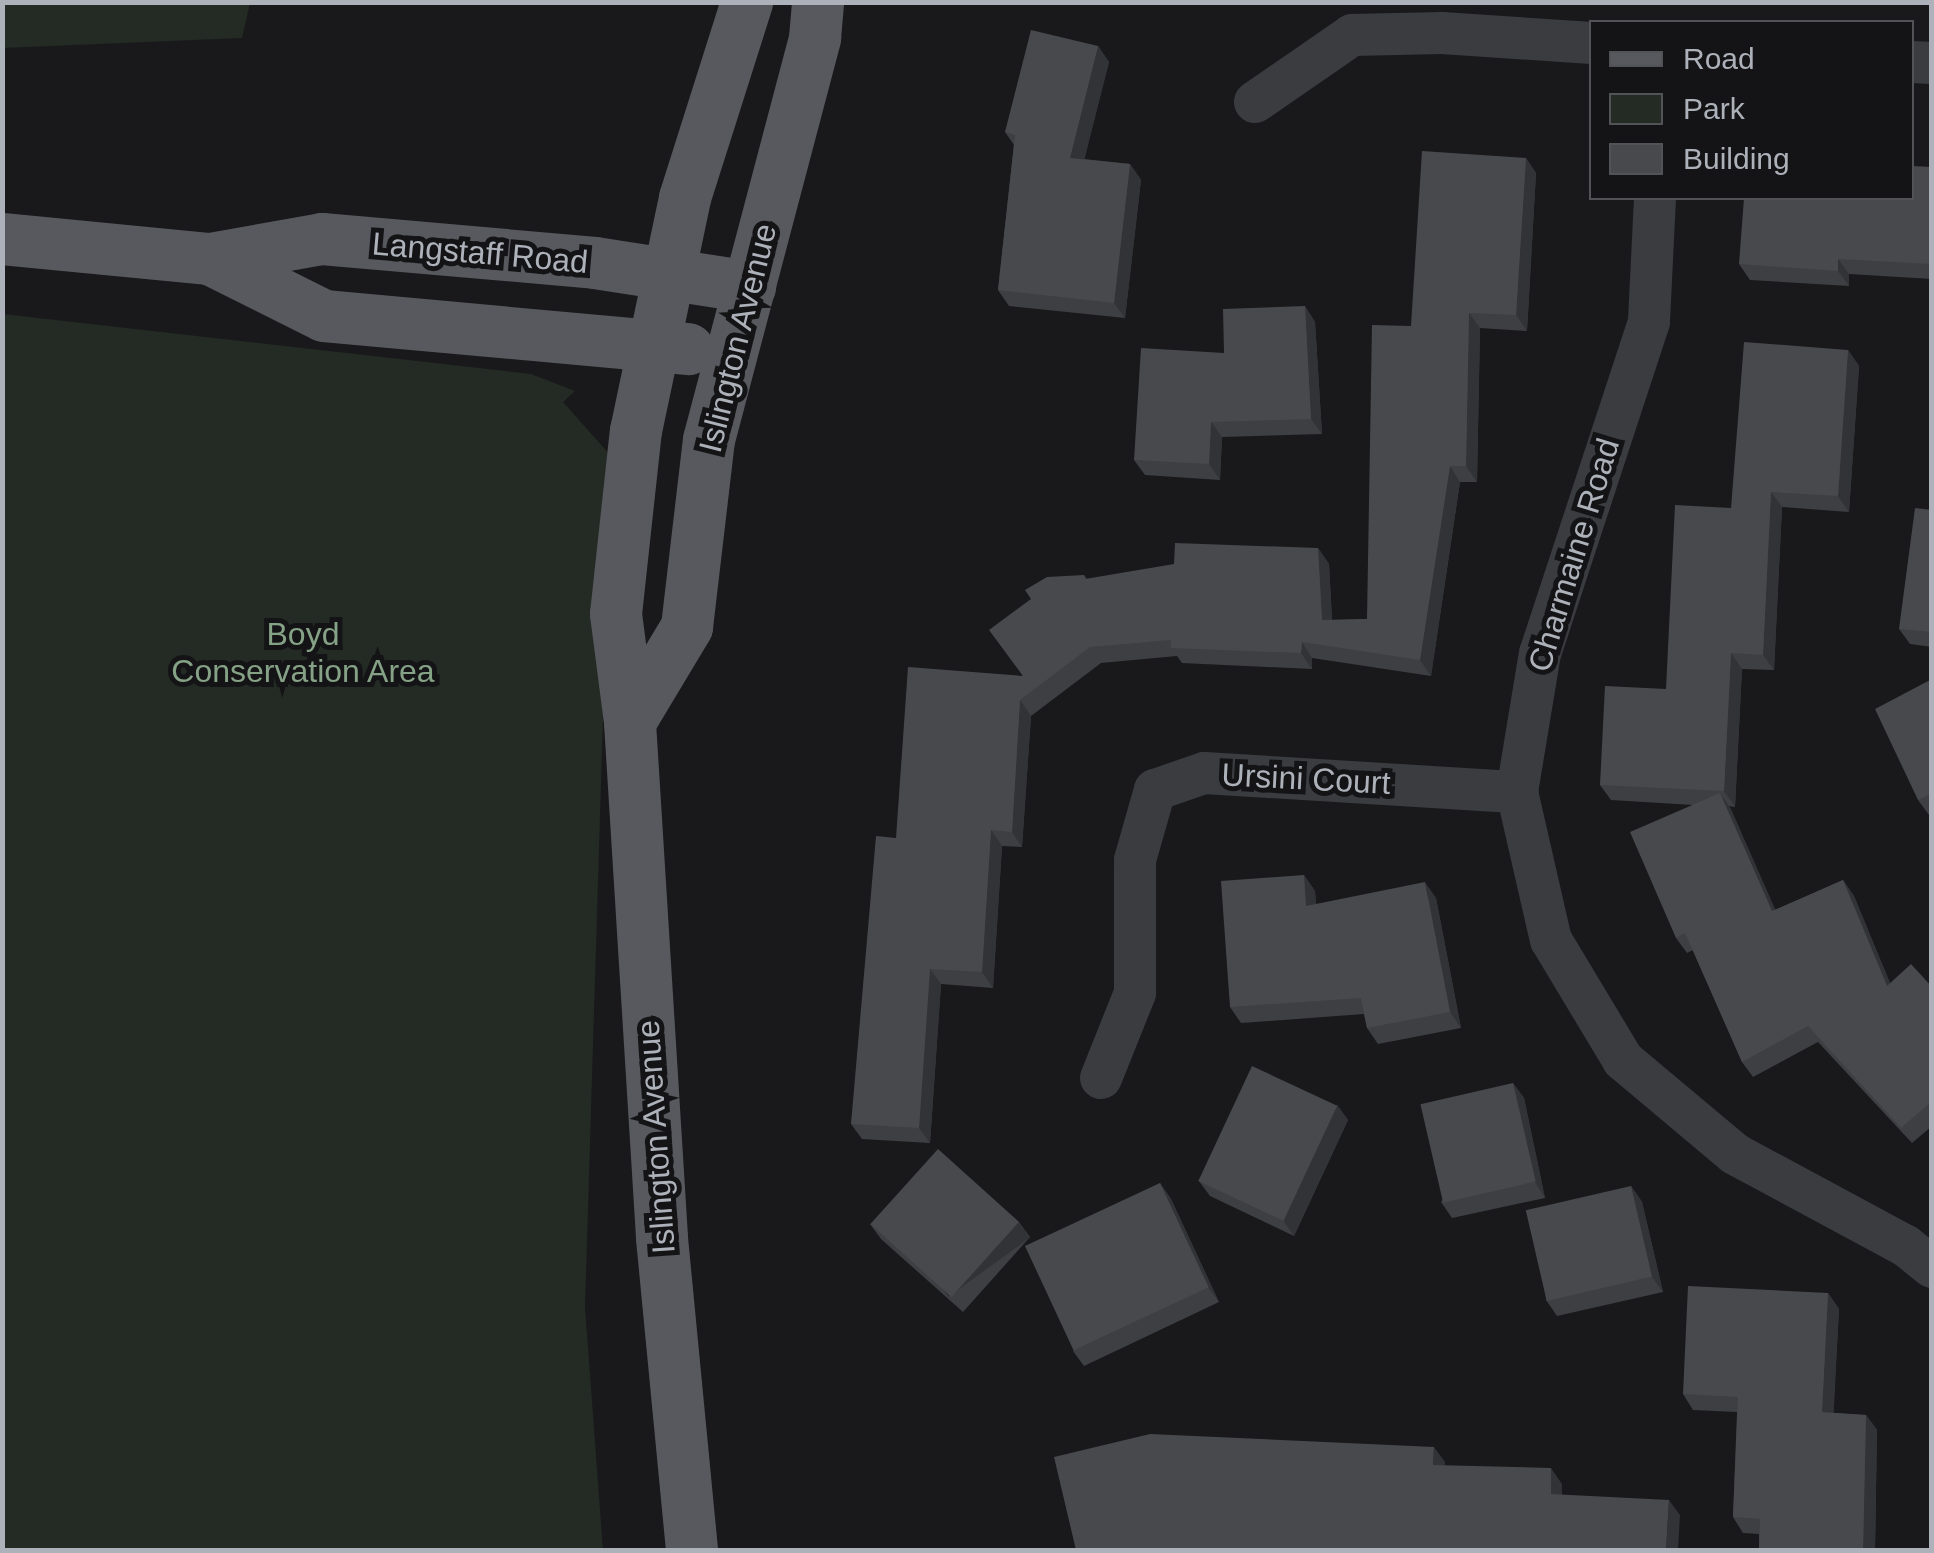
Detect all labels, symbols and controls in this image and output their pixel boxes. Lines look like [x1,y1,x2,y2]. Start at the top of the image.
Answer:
legend [1589,20,1914,200]
text: Road [1683,42,1755,75]
text: Park [1683,92,1745,125]
text: Building [1683,142,1790,175]
street label: Islington Avenue [691,219,785,457]
street label: Langstaff Road [371,224,589,282]
street label: Charmaine Road [1520,434,1628,676]
park label: Boyd Conservation Area [170,616,436,691]
street label: Ursini Court [1221,755,1391,803]
street label: Islington Avenue [629,1018,683,1256]

